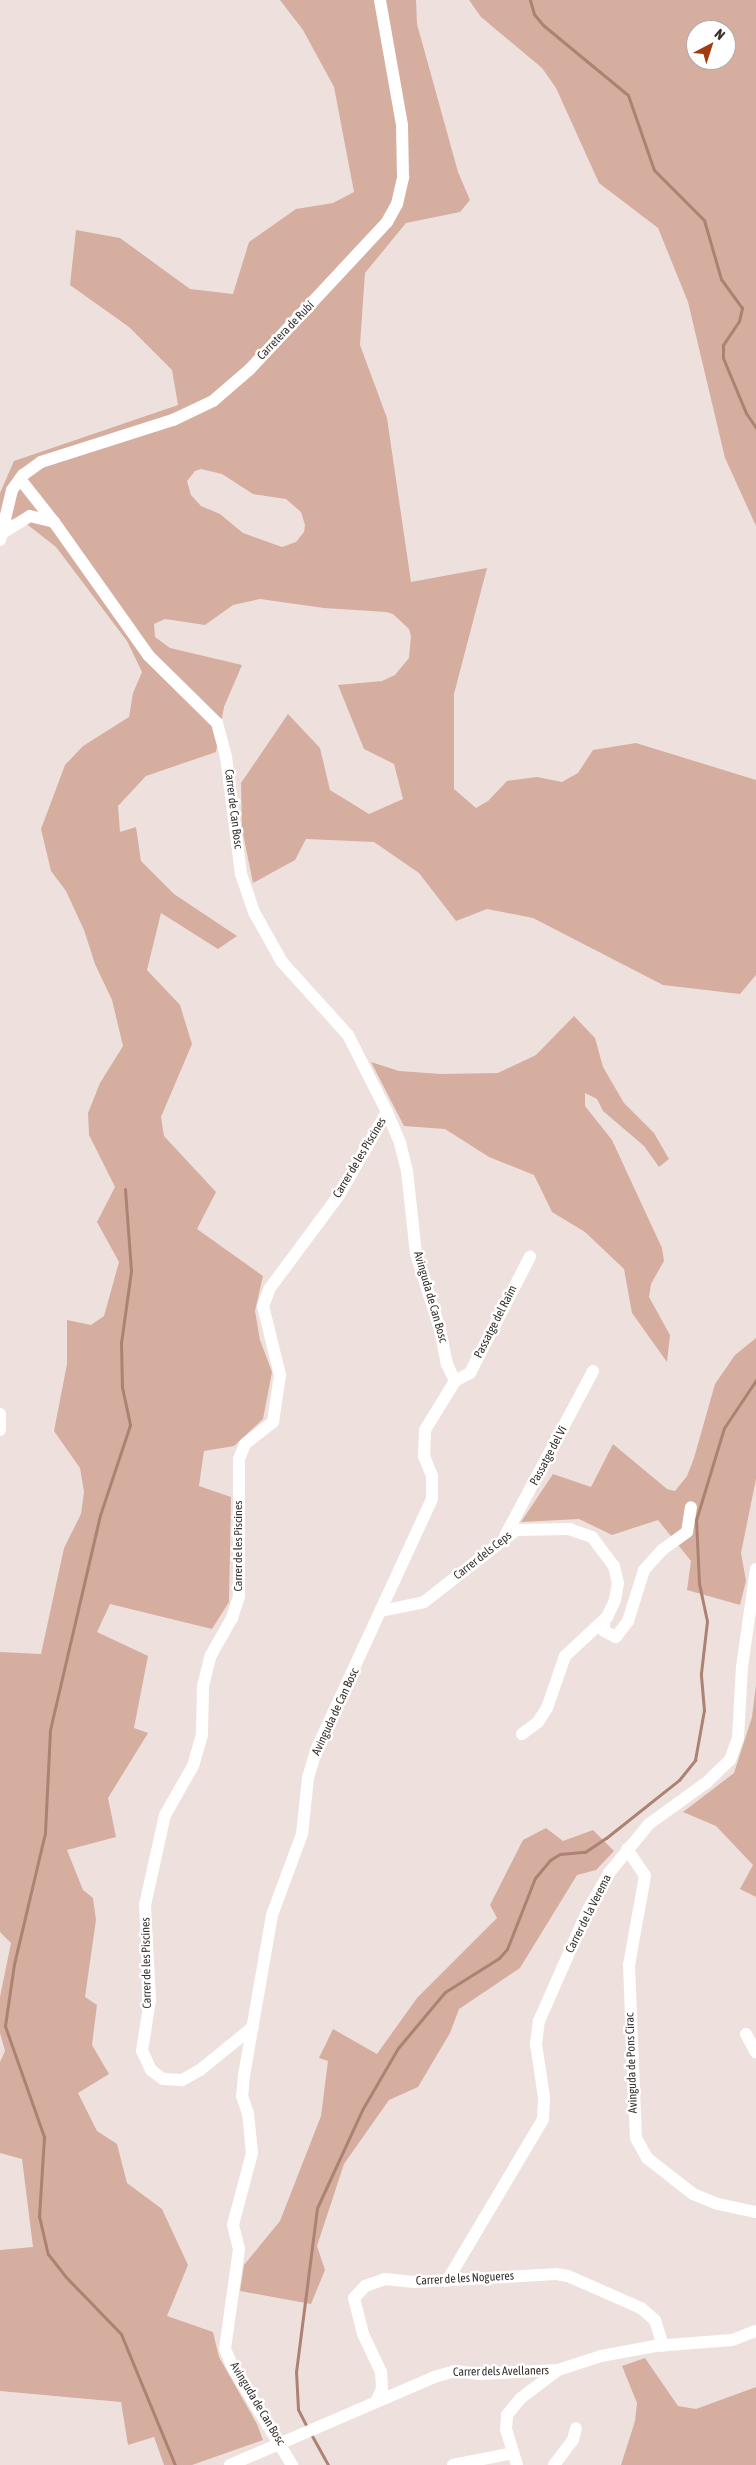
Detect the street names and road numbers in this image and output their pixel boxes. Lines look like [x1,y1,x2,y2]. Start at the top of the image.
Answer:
street label: Carretera de Rubí [254,299,318,363]
street label: Carrer de Can Bosc [221,768,245,850]
street label: Carrer de les Piscines [330,1115,390,1201]
street label: Avinguda de Can Bosc [410,1250,450,1344]
street label: Passatge del Raïm [471,1283,521,1361]
street label: Passatge del Vi [527,1424,571,1488]
street label: Carrer de les Piscines [232,1500,246,1592]
street label: Carrer dels Ceps [451,1529,515,1583]
street label: Avinguda de Can Bosc [310,1666,362,1758]
street label: Carrer de la Verema [563,1872,615,1956]
street label: Carrer de les Piscines [139,1917,155,2009]
street label: Avinguda de Pons Cirac [623,2012,641,2114]
street label: Carrer de les Nogueres [416,2269,514,2289]
street label: Avinguda de Can Bosc [226,2360,288,2448]
street label: Carrer dels Avellaners [453,2364,549,2380]

